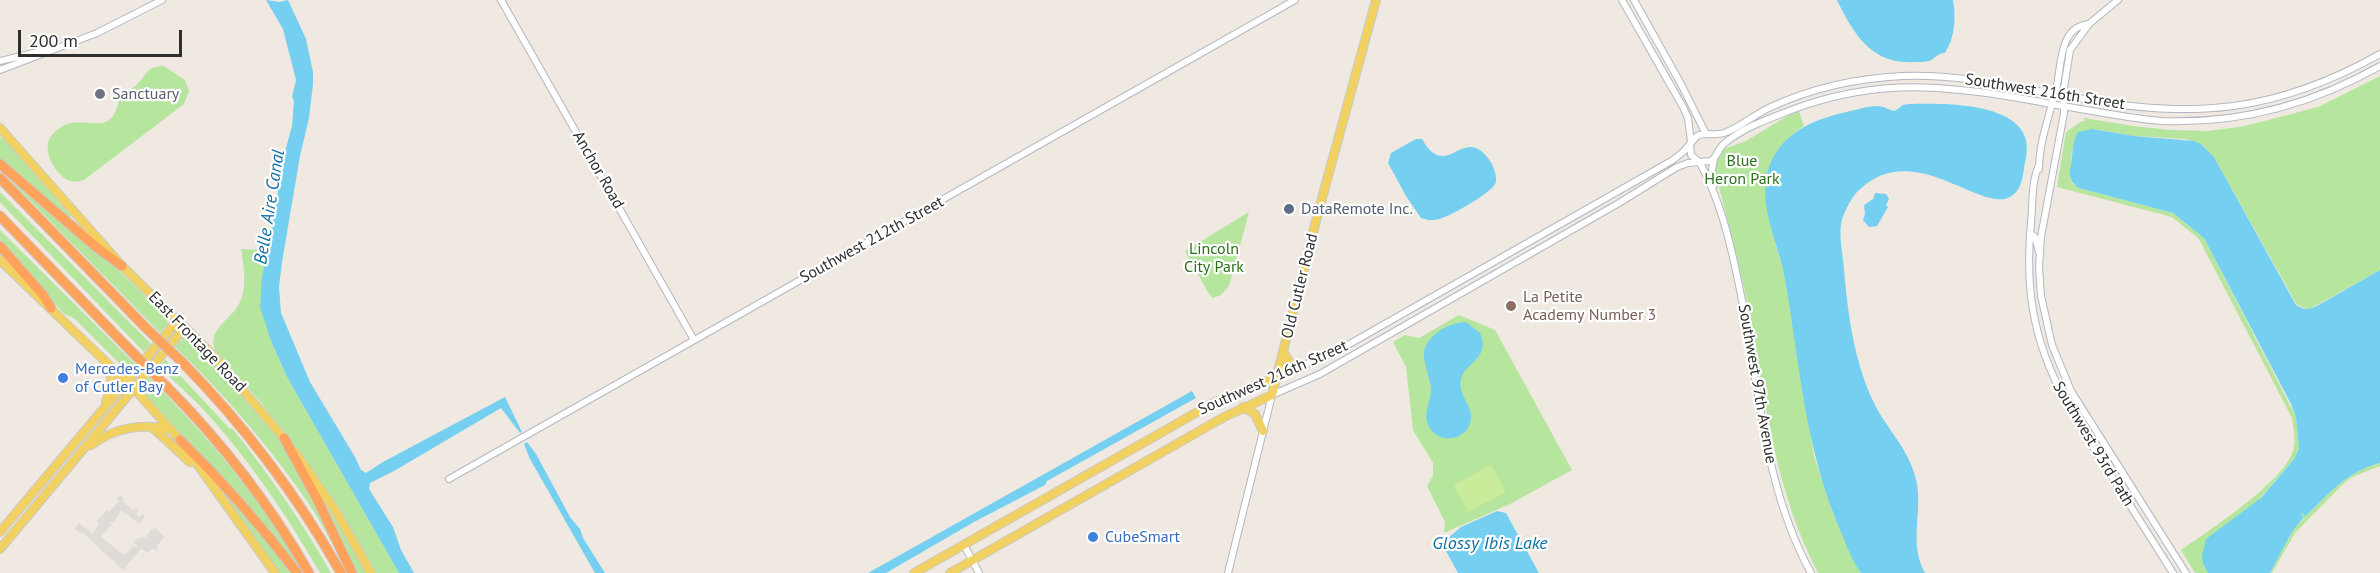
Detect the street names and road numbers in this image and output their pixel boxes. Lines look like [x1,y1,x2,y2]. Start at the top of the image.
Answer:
street label: Southwest 216th Street [1964,70,2126,114]
street label: Anchor Road [568,128,628,212]
street label: Southwest 212th Street [797,192,947,288]
street label: Old Cutler Road [1278,231,1322,341]
street label: East Frontage Road [144,288,250,396]
street label: Southwest 97th Avenue [1734,303,1780,465]
street label: Southwest 216th Street [1195,336,1351,420]
street label: Southwest 93rd Path [2048,378,2138,510]

